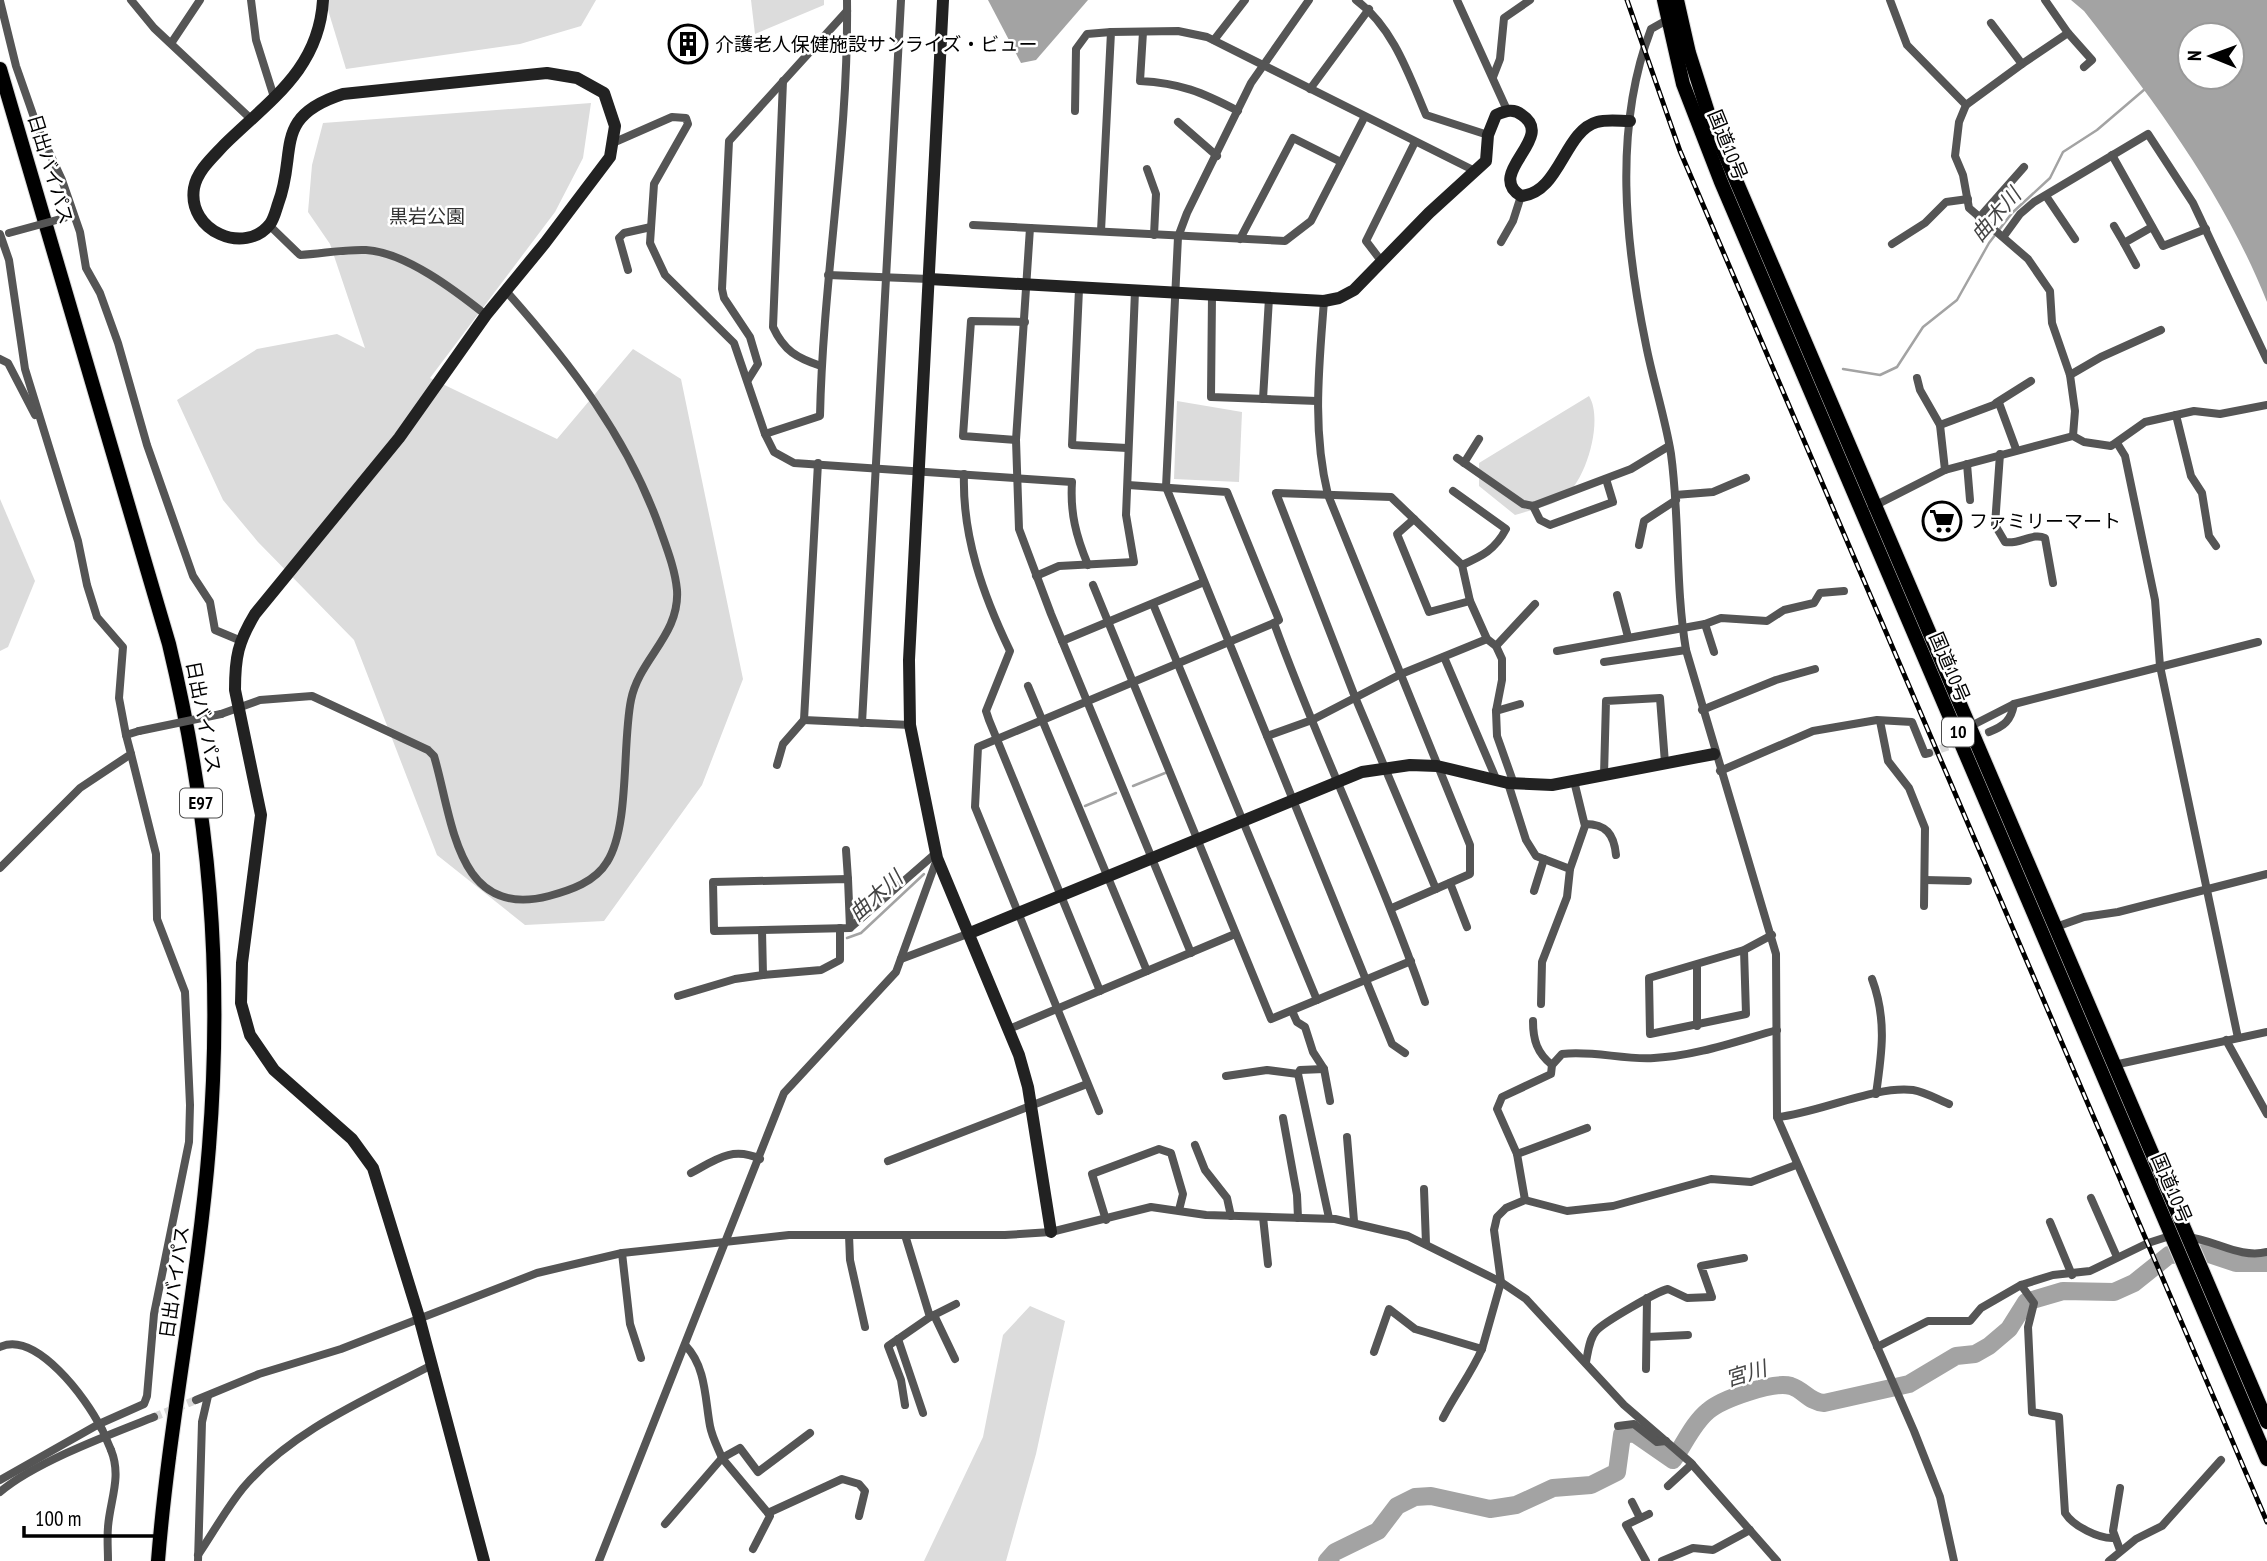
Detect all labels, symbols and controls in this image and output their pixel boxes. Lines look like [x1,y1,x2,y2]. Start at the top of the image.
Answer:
north arrow [2176,21,2246,91]
building icon: 介護老人保健施設サンライズ・ビュー [667,23,709,65]
place label: 介護老人保健施設サンライズ・ビュー [715,32,1037,56]
text: N [2182,50,2206,61]
street label: 国道10号 [1703,106,1753,184]
street label: 日出バイパス [23,111,79,227]
water label: 曲木川 [1965,181,2028,247]
park label: 黒岩公園 [389,204,465,228]
supermarket icon: ファミリーマート [1921,500,1963,542]
place label: ファミリーマート [1969,509,2121,533]
street label: 国道10号 [1924,628,1976,706]
street label: 日出バイパス [181,659,227,775]
road number: 10 [1942,718,1974,746]
road number: E97 [180,788,222,818]
water label: 曲木川 [843,863,910,927]
street label: 国道10号 [2146,1149,2198,1227]
street label: 日出バイパス [154,1224,194,1340]
water label: 宮川 [1722,1354,1772,1393]
scale bar [24,1494,164,1538]
text: 100 m [35,1505,81,1532]

